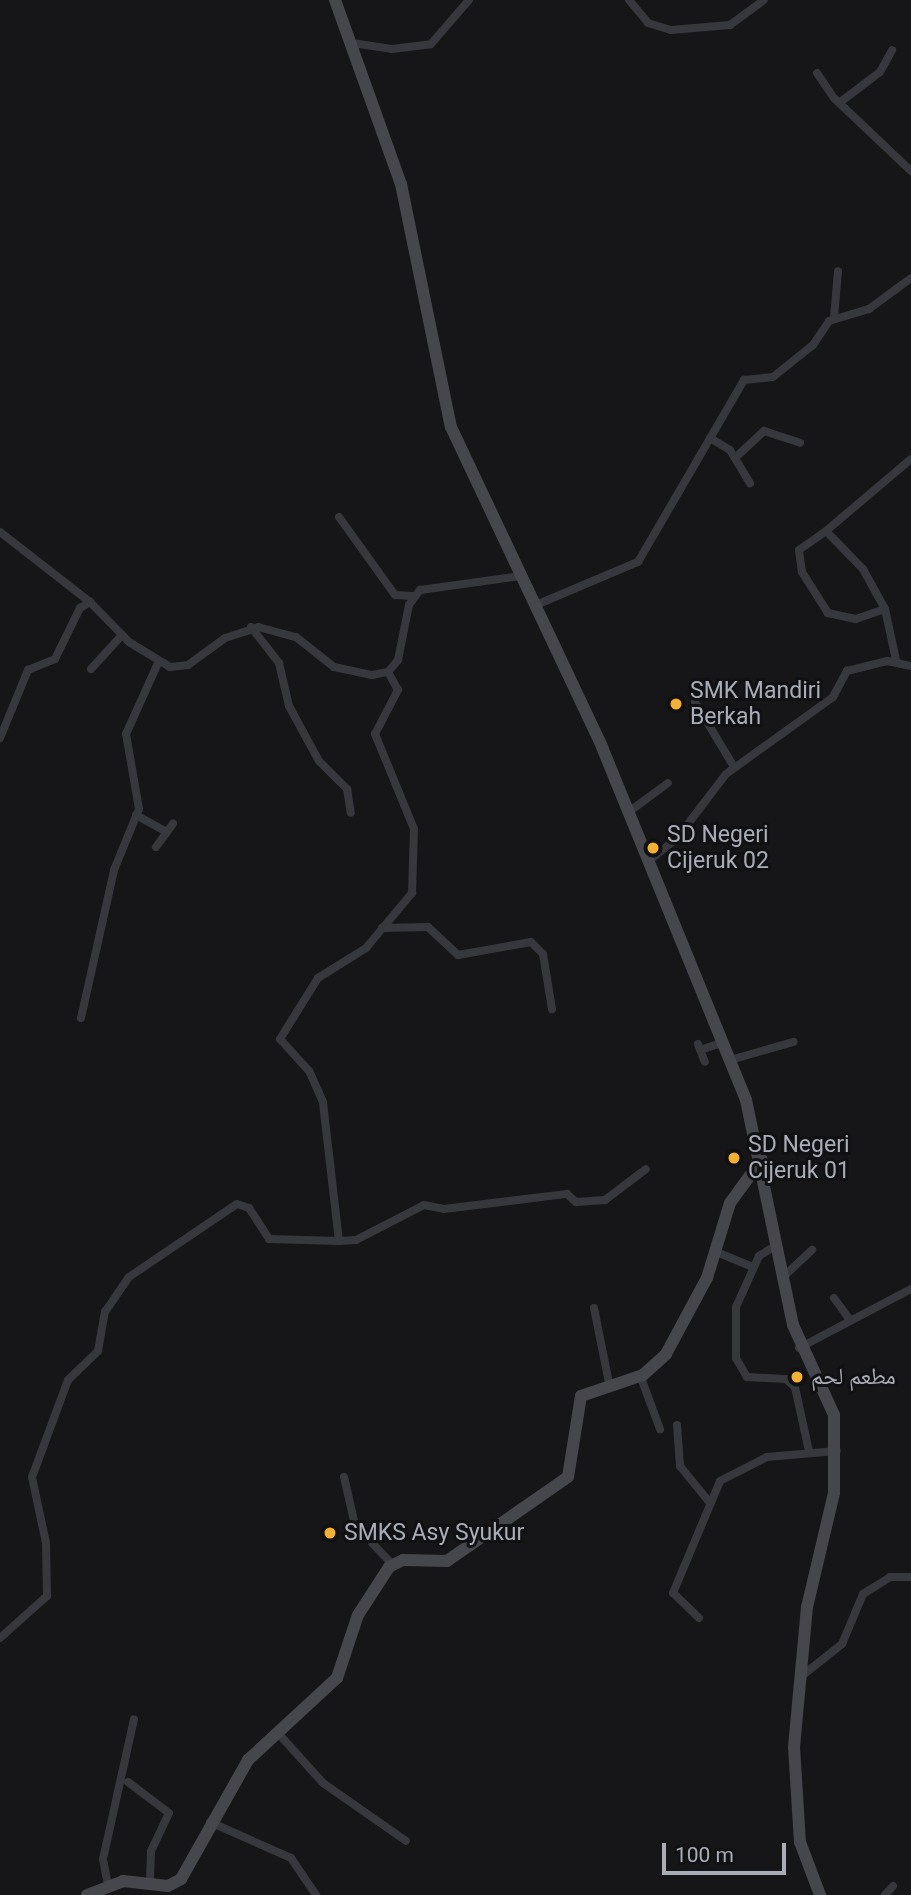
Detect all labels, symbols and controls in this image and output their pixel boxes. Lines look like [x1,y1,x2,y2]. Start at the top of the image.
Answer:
place label: SMK Mandiri Berkah [690,677,821,731]
marker: SMK Mandiri Berkah [668,696,684,712]
place label: SD Negeri Cijeruk 02 [667,821,769,875]
marker: SD Negeri Cijeruk 02 [645,840,661,856]
place label: SD Negeri Cijeruk 01 [748,1131,850,1185]
marker: SD Negeri Cijeruk 01 [726,1150,742,1166]
place label: مطعم لحم [811,1363,896,1391]
marker: مطعم لحم [789,1369,805,1385]
place label: SMKS Asy Syukur [344,1519,524,1547]
marker: SMKS Asy Syukur [322,1525,338,1541]
scale bar [666,1828,790,1872]
text: 100 m [675,1843,734,1867]

